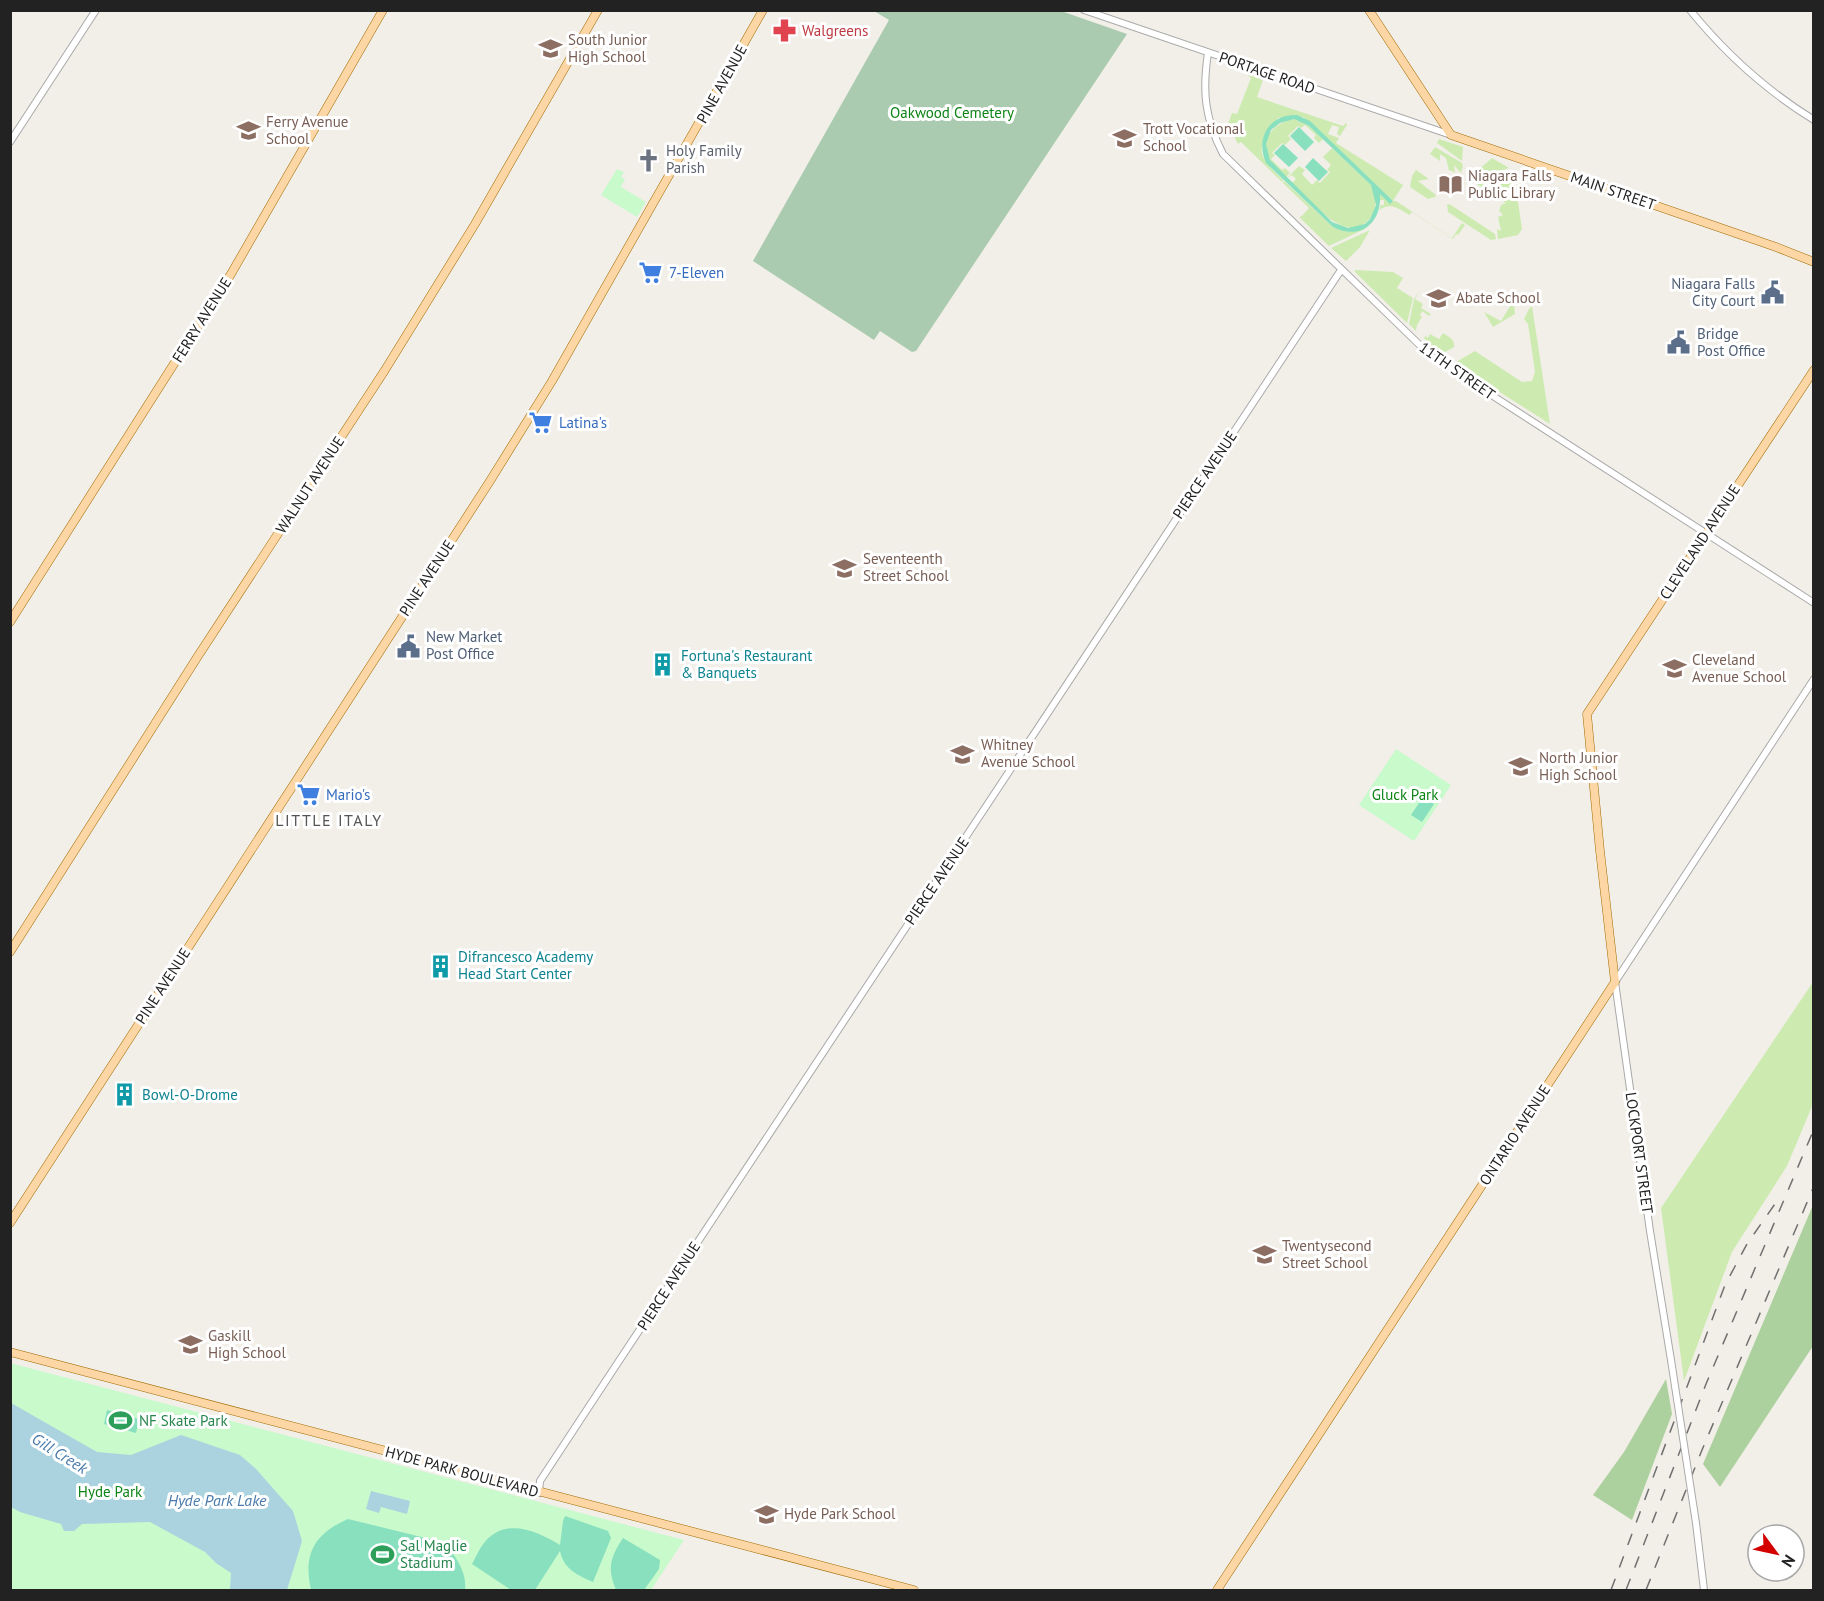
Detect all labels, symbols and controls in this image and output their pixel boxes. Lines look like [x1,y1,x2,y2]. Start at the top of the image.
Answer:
pharmacy icon: Walgreens [771,18,797,44]
place label: Walgreens [802,21,868,40]
place label: South Junior High School [568,30,647,66]
school or university icon: South Junior High School [537,36,563,62]
street label: PINE AVENUE [692,41,751,126]
street label: PORTAGE ROAD [1217,47,1318,98]
park label: Oakwood Cemetery [890,103,1014,122]
place label: Ferry Avenue School [266,112,348,148]
school or university icon: Ferry Avenue School [235,118,261,144]
place label: Trott Vocational School [1143,119,1244,155]
school or university icon: Trott Vocational School [1112,125,1138,151]
place label: Holy Family Parish [666,141,742,177]
church icon: Holy Family Parish [635,147,661,173]
place label: Niagara Falls Public Library [1468,166,1555,202]
street label: MAIN STREET [1568,167,1659,214]
library icon: Niagara Falls Public Library [1437,172,1463,198]
supermarket icon: 7-Eleven [638,260,664,286]
place label: 7-Eleven [669,263,724,282]
street label: FERRY AVENUE [168,274,235,366]
place label: Niagara Falls City Court [1671,274,1755,310]
public building icon: Niagara Falls City Court [1760,280,1786,306]
school or university icon: Abate School [1425,285,1451,311]
place label: Abate School [1456,288,1541,307]
place label: Bridge Post Office [1697,324,1765,360]
public building icon: Bridge Post Office [1666,330,1692,356]
street label: 11TH STREET [1416,337,1499,404]
supermarket icon: Latina's [528,410,554,436]
place label: Latina's [559,413,607,432]
street label: PIERCE AVENUE [1168,427,1241,522]
street label: WALNUT AVENUE [271,432,348,537]
street label: CLEVELAND AVENUE [1655,481,1744,603]
street label: PINE AVENUE [395,536,458,619]
place label: Seventeenth Street School [863,549,949,585]
school or university icon: Seventeenth Street School [832,555,858,581]
place label: New Market Post Office [426,627,502,663]
public building icon: New Market Post Office [395,633,421,659]
place label: Fortuna's Restaurant & Banquets [681,646,812,682]
place label: Cleveland Avenue School [1692,650,1787,686]
building icon: Fortuna's Restaurant & Banquets [650,652,676,678]
school or university icon: Cleveland Avenue School [1661,656,1687,682]
place label: Whitney Avenue School [981,735,1076,771]
school or university icon: Whitney Avenue School [950,741,976,767]
place label: North Junior High School [1539,748,1618,784]
school or university icon: North Junior High School [1508,754,1534,780]
supermarket icon: Mario's [295,782,321,808]
place label: Mario's [326,785,370,804]
park label: Gluck Park [1372,785,1439,804]
district label: LITTLE ITALY [275,810,383,830]
street label: PIERCE AVENUE [900,833,973,928]
street label: PINE AVENUE [131,944,194,1027]
place label: Difrancesco Academy Head Start Center [458,947,593,983]
building icon: Difrancesco Academy Head Start Center [427,953,453,979]
street label: ONTARIO AVENUE [1475,1081,1554,1189]
building icon: Bowl-O-Drome [111,1082,137,1108]
place label: Bowl-O-Drome [142,1085,238,1104]
street label: LOCKPORT STREET [1622,1091,1658,1216]
place label: Twentysecond Street School [1282,1236,1372,1272]
street label: PIERCE AVENUE [633,1238,704,1334]
school or university icon: Twentysecond Street School [1251,1242,1277,1268]
place label: Gaskill High School [208,1326,286,1362]
school or university icon: Gaskill High School [177,1332,203,1358]
sports icon: NF Skate Park [108,1408,134,1434]
place label: NF Skate Park [139,1411,228,1430]
water label: Gill Creek [28,1428,92,1478]
street label: HYDE PARK BOULEVARD [383,1442,541,1501]
park label: Hyde Park [78,1482,143,1501]
water label: Hyde Park Lake [168,1490,267,1510]
school or university icon: Hyde Park School [753,1501,779,1527]
place label: Hyde Park School [784,1504,896,1523]
north arrow [1746,1523,1806,1583]
place label: Sal Maglie Stadium [400,1536,467,1572]
sports icon: Sal Maglie Stadium [369,1542,395,1568]
text: N [1777,1551,1800,1571]

